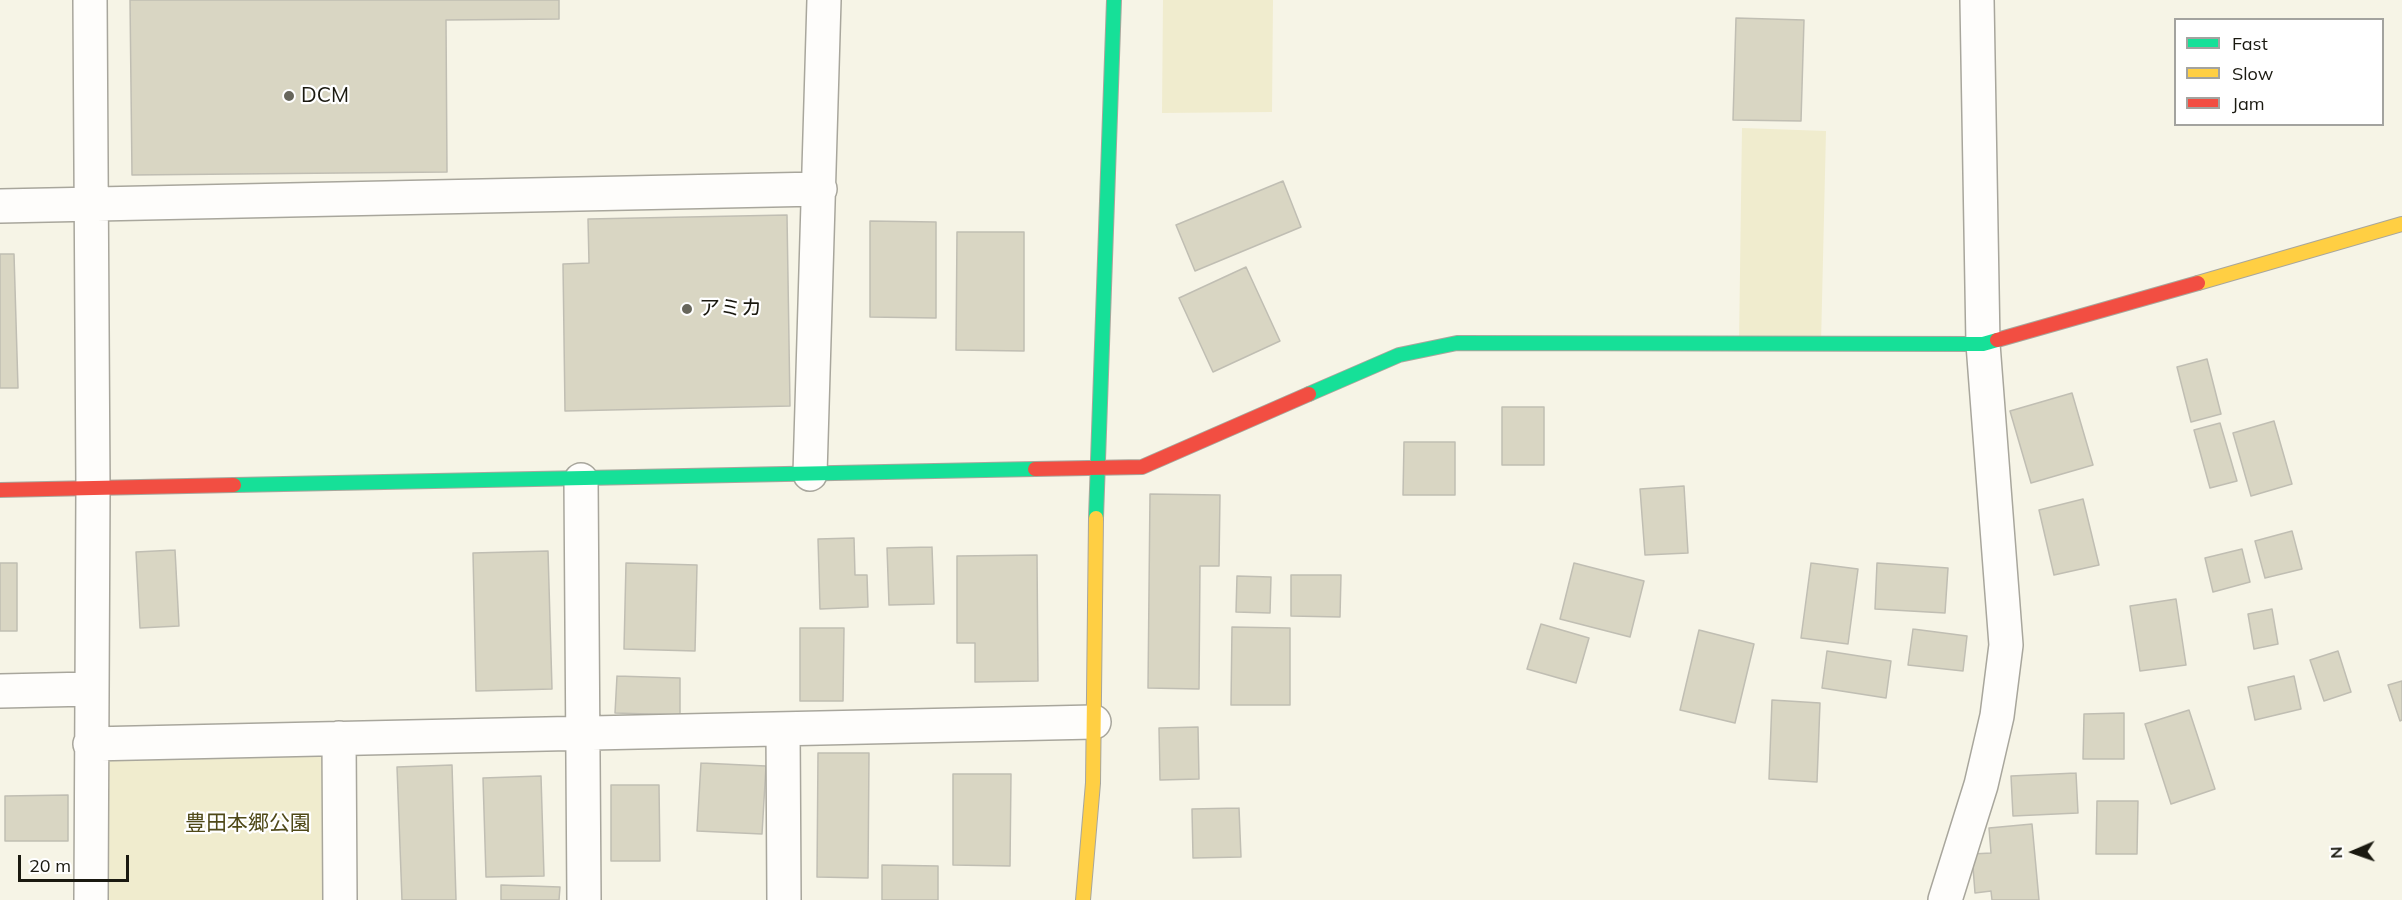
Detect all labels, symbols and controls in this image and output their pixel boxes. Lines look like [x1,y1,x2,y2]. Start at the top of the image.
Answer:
legend [2174,18,2384,126]
text: Fast [2232,32,2268,55]
text: Slow [2232,62,2273,85]
place label: DCM [301,83,349,109]
marker: DCM [282,89,296,103]
text: Jam [2232,92,2265,115]
place label: アミカ [699,296,762,322]
marker: アミカ [680,302,694,316]
park label: 豊田本郷公園 [185,811,311,837]
north arrow [2324,822,2384,882]
scale bar [21,843,132,881]
text: N [2326,846,2346,859]
text: 20 m [29,854,71,877]

